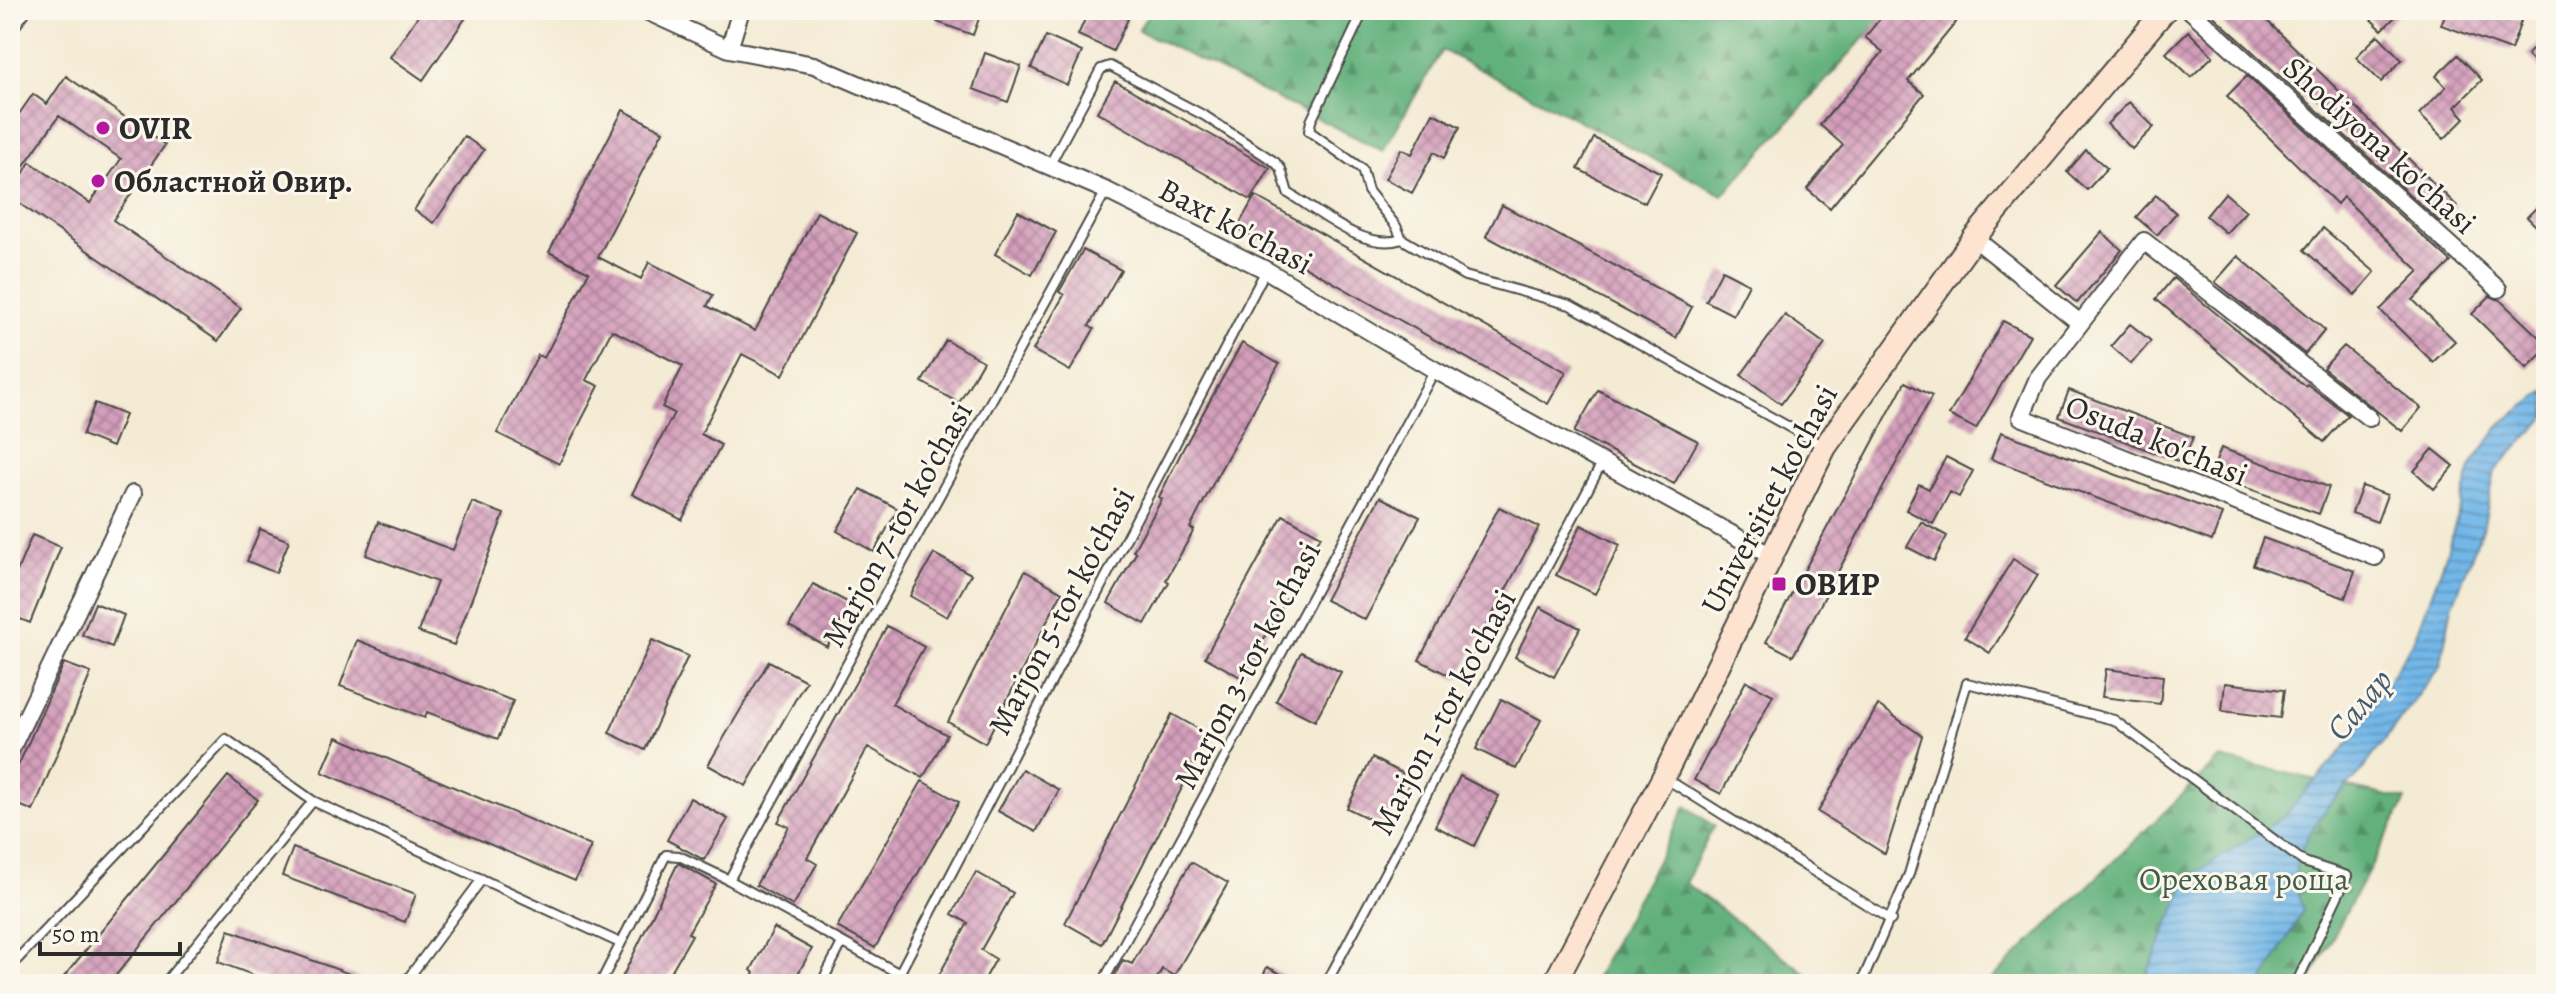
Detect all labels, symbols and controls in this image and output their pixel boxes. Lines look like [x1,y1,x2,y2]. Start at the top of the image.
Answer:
street label: Shodiyona ko'chasi [2274,46,2486,244]
place label: OVIR [119,106,192,150]
marker: OVIR [94,119,112,137]
place label: Областной Овир. [114,159,353,203]
street label: Baxt ko'chasi [1151,167,1321,285]
marker: Областной Овир. [89,172,107,190]
street label: Universitet ko'chasi [1690,376,1848,622]
street label: Osuda ko'chasi [2059,383,2255,497]
street label: Marjon 7-tor ko'chasi [811,393,983,655]
street label: Marjon 5-tor ko'chasi [977,479,1145,743]
street label: Marjon 3-tor ko'chasi [1163,533,1331,797]
place label: ОВИР [1795,562,1880,606]
marker: ОВИР [1770,575,1788,593]
street label: Marjon 1-tor ko'chasi [1360,581,1526,843]
water label: Салар [2315,658,2403,751]
park label: Ореховая роща [2139,857,2349,901]
scale bar [40,906,180,956]
text: 50 m [52,918,100,950]

